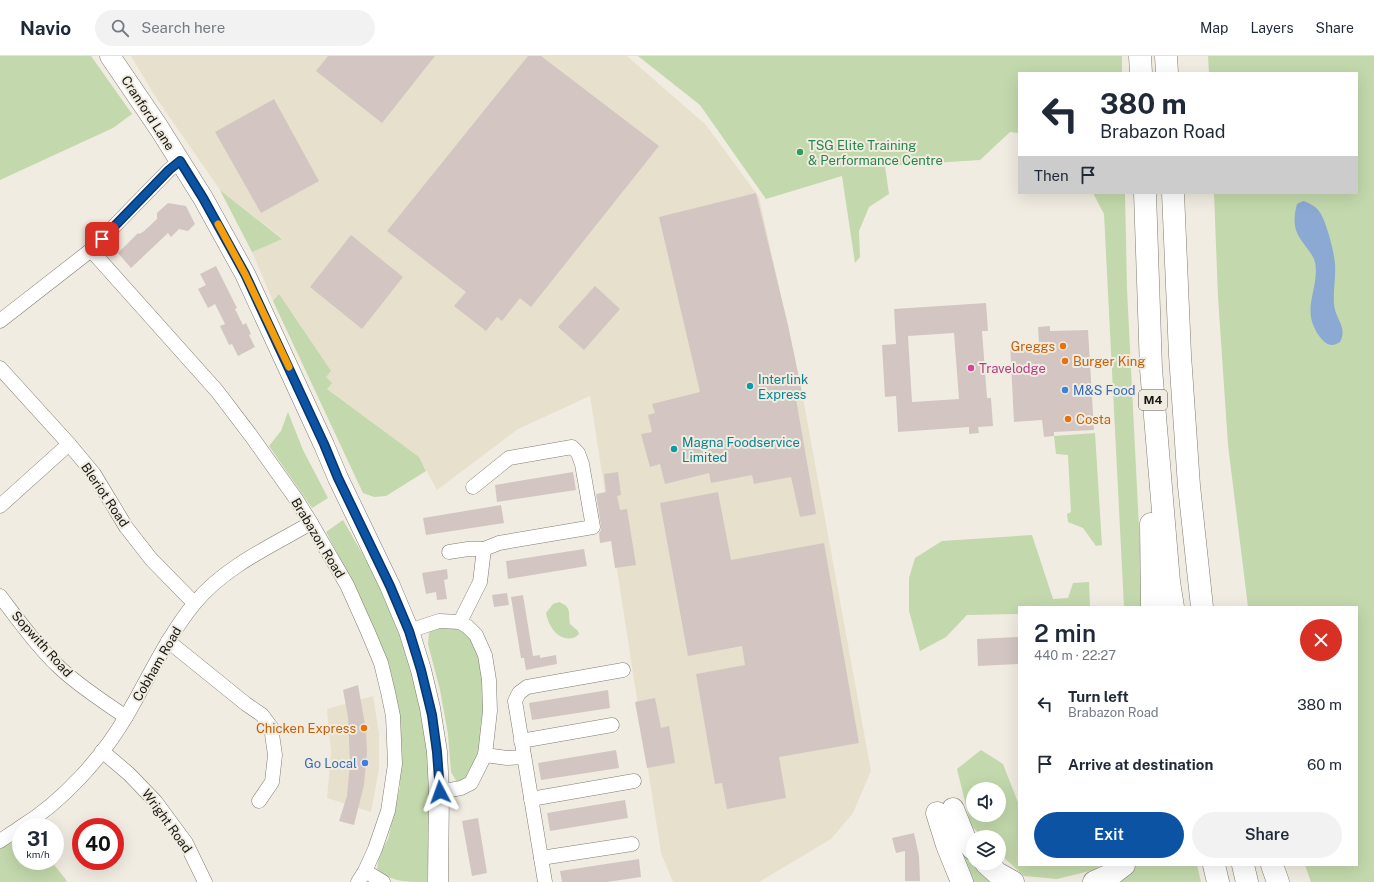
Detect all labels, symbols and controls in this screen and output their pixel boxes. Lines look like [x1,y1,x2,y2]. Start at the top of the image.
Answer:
search box [95,10,375,46]
text: Navio [20,17,71,39]
icon: search [109,17,131,39]
text: Search here [141,19,225,36]
text: Map [1200,20,1228,36]
text: Layers [1250,20,1294,36]
text: Share [1316,20,1354,36]
street label: Cranford Lane [118,73,178,153]
text: 380 m [1100,87,1187,120]
icon: left [1034,88,1086,140]
text: Brabazon Road [1100,121,1225,142]
place label: TSG Elite Training & Performance Centre [808,138,943,168]
marker: TSG Elite Training & Performance Centre [795,147,805,157]
icon: arrive [1077,164,1099,186]
text: Then [1034,167,1069,184]
pin [85,222,119,256]
icon: arrive [91,228,113,250]
place label: Greggs [1011,339,1055,354]
marker: Greggs [1058,341,1068,351]
place label: Burger King [1073,354,1145,369]
marker: Burger King [1060,356,1070,366]
place label: Travelodge [979,361,1046,376]
marker: Travelodge [966,363,976,373]
place label: Interlink Express [758,372,808,402]
marker: Interlink Express [745,381,755,391]
place label: M&S Food [1073,383,1136,398]
marker: M&S Food [1060,385,1070,395]
road number: M4 [1139,390,1167,410]
place label: Costa [1076,412,1111,427]
marker: Costa [1063,414,1073,424]
place label: Magna Foodservice Limited [682,435,800,465]
marker: Magna Foodservice Limited [669,444,679,454]
street label: Bleriot Road [78,460,132,530]
street label: Brabazon Road [288,495,348,581]
street label: Sopwith Road [8,608,76,680]
text: 2 min [1034,619,1096,647]
button: close [1300,619,1342,661]
street label: Cobham Road [130,624,184,704]
text: 440 m · 22:27 [1034,648,1116,663]
text: Turn left [1068,688,1129,705]
icon: left [1034,693,1056,715]
text: 380 m [1297,696,1342,713]
text: Brabazon Road [1068,705,1159,720]
place label: Chicken Express [256,721,356,736]
marker: Chicken Express [359,723,369,733]
icon: arrive [1034,753,1056,775]
place label: Go Local [304,756,357,771]
text: Arrive at destination [1068,756,1213,773]
text: 60 m [1307,756,1342,773]
marker: Go Local [360,758,370,768]
position arrow [419,771,461,813]
map controls [966,782,1006,870]
button: sound [966,782,1006,822]
street label: Wright Road [139,786,195,856]
button: Exit [1034,812,1184,858]
button: Share [1192,812,1342,858]
speed limit sign: 40 [72,818,124,870]
text: 31 [27,827,49,851]
button: layers [966,830,1006,870]
text: km/h [26,848,50,860]

